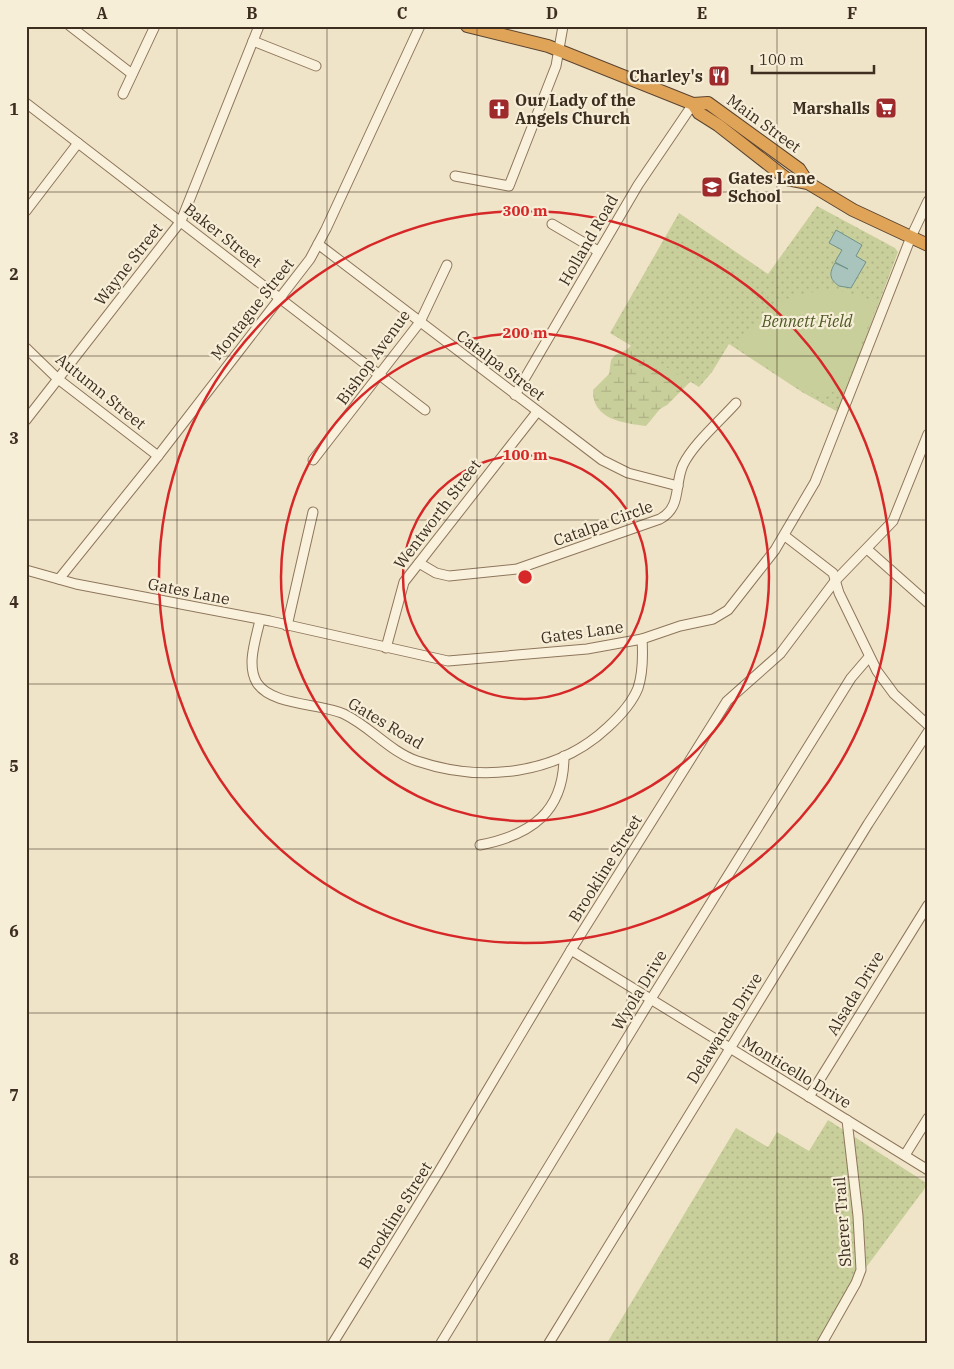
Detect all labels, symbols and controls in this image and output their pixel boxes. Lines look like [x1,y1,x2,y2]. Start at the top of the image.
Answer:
text: A [96,3,108,23]
text: B [246,3,258,23]
text: C [397,3,407,23]
text: D [546,3,558,23]
text: E [697,3,707,23]
text: F [847,3,857,23]
scale bar [752,42,874,74]
text: 100 m [759,50,804,69]
restaurant icon: Charley's [707,64,731,88]
place label: Charley's [629,66,703,86]
street label: Main Street [723,89,805,157]
place label: Our Lady of the Angels Church [515,90,636,128]
supermarket icon: Marshalls [874,96,898,120]
church icon: Our Lady of the Angels Church [487,97,511,121]
place label: Marshalls [792,98,870,118]
text: 1 [9,99,19,119]
place label: Gates Lane School [728,168,815,206]
school or university icon: Gates Lane School [700,175,724,199]
street label: Holland Road [554,191,622,289]
street label: Baker Street [180,199,266,272]
text: 300 m [502,201,548,220]
street label: Wayne Street [90,219,167,309]
street label: Montague Street [206,254,298,364]
text: 2 [9,264,19,284]
street label: Bishop Avenue [332,306,414,408]
park label: Bennett Field [761,311,853,331]
text: 200 m [502,323,548,342]
street label: Catalpa Street [453,325,549,405]
street label: Autumn Street [52,349,150,434]
text: 3 [9,428,19,448]
text: 100 m [502,445,548,464]
street label: Wentworth Street [389,455,485,573]
street label: Catalpa Circle [550,496,656,550]
centre of rings [516,568,534,586]
street label: Gates Lane [146,573,232,609]
text: 4 [9,592,19,612]
street label: Gates Lane [539,616,625,648]
street label: Gates Road [345,693,427,753]
text: 5 [9,756,19,776]
street label: Brookline Street [564,810,646,925]
text: 6 [9,921,19,941]
street label: Wyola Drive [607,946,671,1034]
street label: Alsada Drive [822,947,888,1039]
street label: Delawanda Drive [682,969,766,1087]
street label: Monticello Drive [739,1032,855,1112]
text: 7 [9,1085,19,1105]
street label: Brookline Street [354,1157,436,1272]
street label: Sherer Trail [829,1176,855,1268]
text: 8 [9,1249,19,1269]

